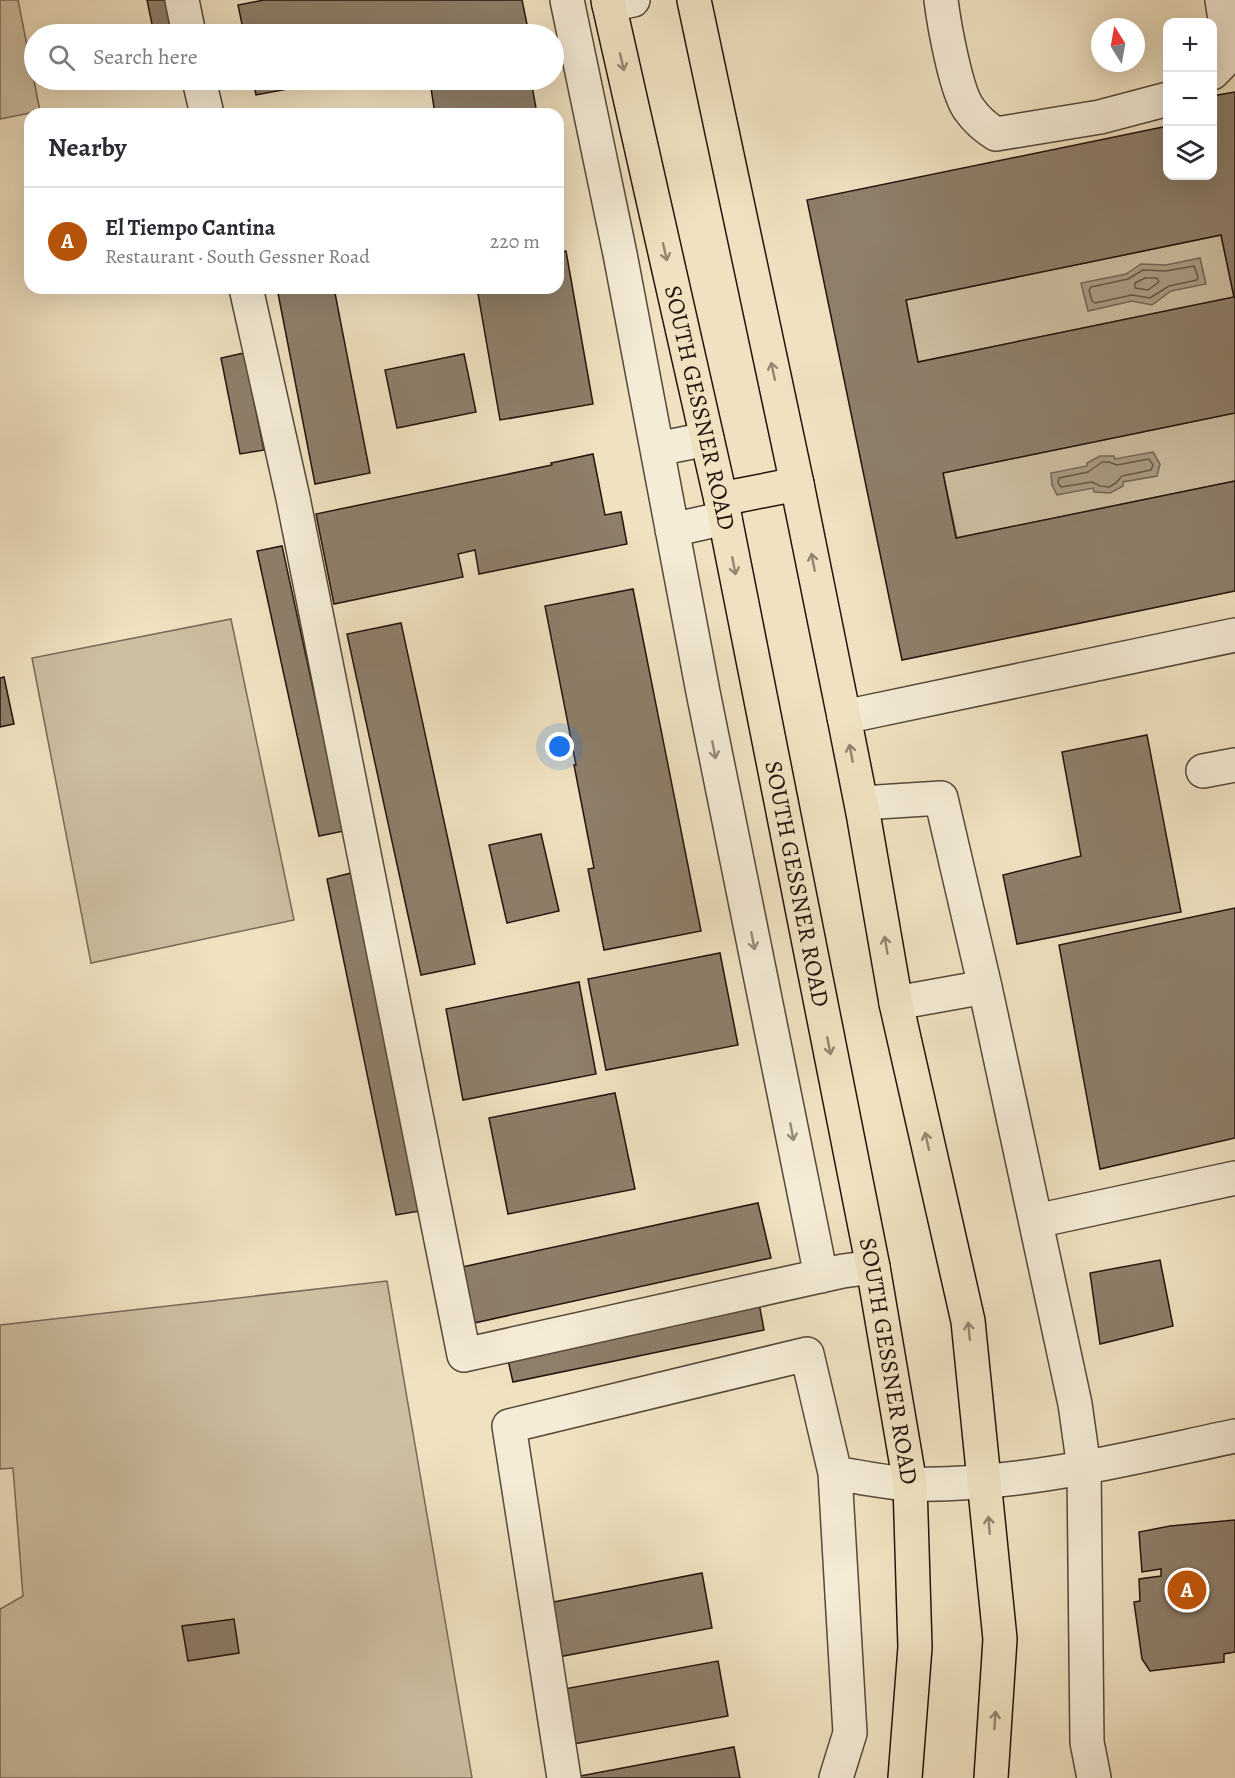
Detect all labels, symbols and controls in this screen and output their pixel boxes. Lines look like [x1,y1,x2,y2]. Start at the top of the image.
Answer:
north arrow [1091,18,1145,72]
map controls [1163,18,1217,180]
button: + [1163,18,1217,72]
search box [24,24,564,90]
icon: search [45,41,78,74]
text: Search here [93,42,198,72]
one-way arrow [616,53,628,72]
button: − [1163,72,1217,126]
button: layers [1163,126,1217,180]
text: Nearby [48,130,127,165]
text: El Tiempo Cantina [105,213,275,243]
text: A [61,228,74,255]
text: 220 m [490,228,540,255]
text: Restaurant · South Gessner Road [105,243,370,270]
one-way arrow [659,243,671,262]
street label: SOUTH GESSNER ROAD [657,282,743,533]
one-way arrow [767,362,778,381]
one-way arrow [807,553,818,572]
one-way arrow [729,556,740,575]
your location [545,732,574,761]
one-way arrow [709,739,720,759]
one-way arrow [845,744,857,763]
street label: SOUTH GESSNER ROAD [757,758,837,1010]
one-way arrow [748,930,759,950]
one-way arrow [880,936,891,955]
one-way arrow [824,1035,835,1055]
one-way arrow [787,1121,798,1141]
one-way arrow [921,1132,932,1151]
street label: SOUTH GESSNER ROAD [852,1235,926,1487]
one-way arrow [963,1322,974,1342]
one-way arrow [983,1516,994,1536]
pin: A [1168,1568,1206,1612]
one-way arrow [989,1710,1000,1730]

